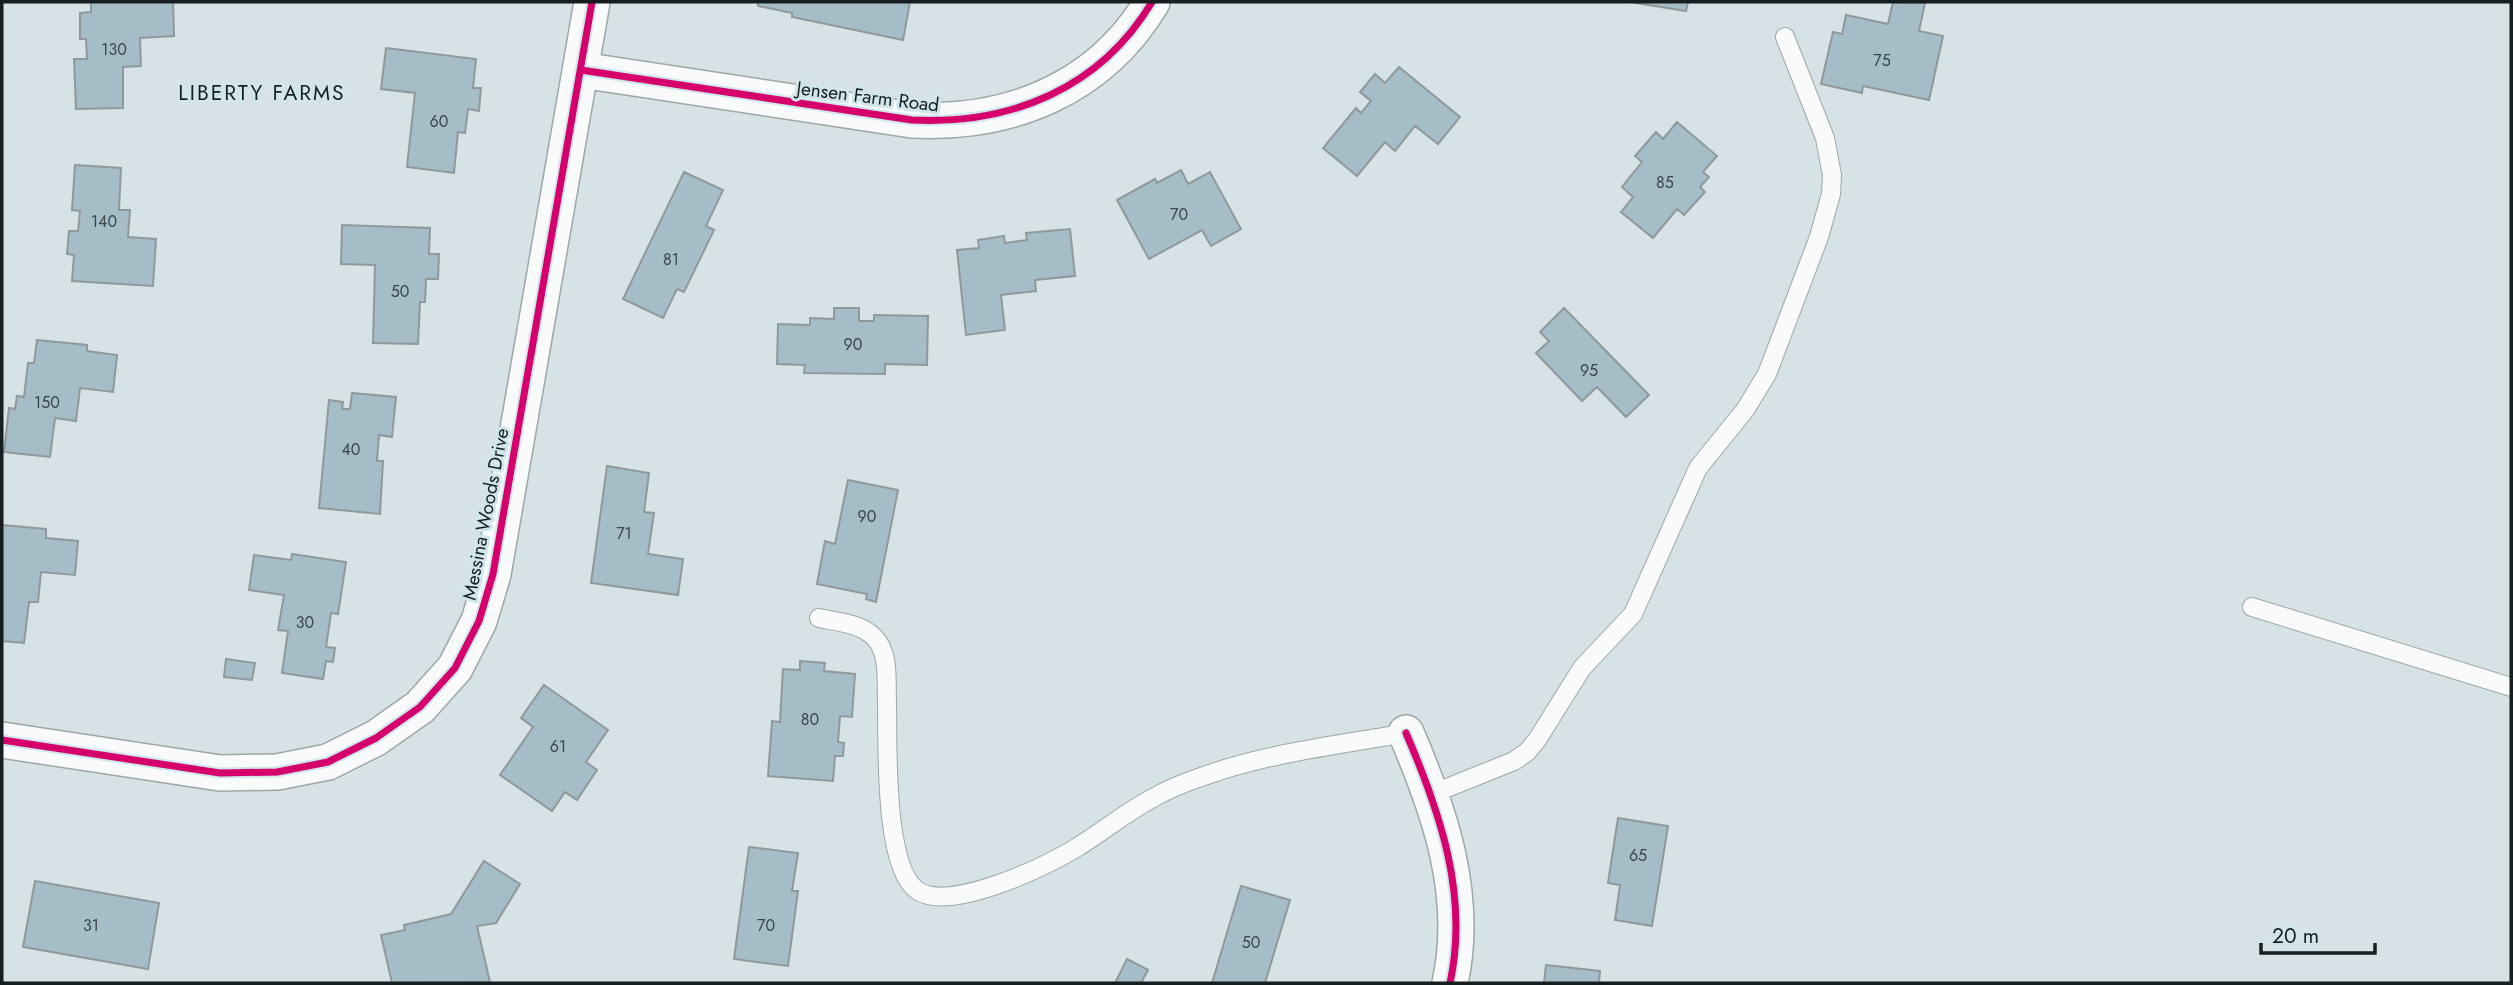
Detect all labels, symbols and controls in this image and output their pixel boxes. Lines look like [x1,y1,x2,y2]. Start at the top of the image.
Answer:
house number: 130 [101,38,127,61]
house number: 75 [1873,49,1891,72]
street label: Jensen Farm Road [792,74,941,119]
district label: LIBERTY FARMS [178,78,346,108]
house number: 60 [430,110,448,133]
house number: 85 [1656,171,1674,194]
house number: 70 [1170,203,1188,226]
house number: 140 [91,210,117,233]
house number: 81 [663,248,679,271]
house number: 50 [391,280,409,303]
house number: 90 [844,333,862,356]
house number: 95 [1580,359,1598,382]
house number: 150 [34,391,60,414]
street label: Messina Woods Drive [456,426,515,602]
house number: 40 [342,438,360,461]
house number: 90 [858,505,876,528]
house number: 71 [616,522,632,545]
house number: 30 [296,611,314,634]
house number: 80 [801,708,819,731]
house number: 61 [550,735,566,758]
house number: 65 [1629,844,1647,867]
scale bar [2261,912,2375,956]
house number: 31 [83,914,99,937]
house number: 70 [757,914,775,937]
text: 20 m [2272,921,2319,951]
house number: 50 [1242,931,1260,954]

